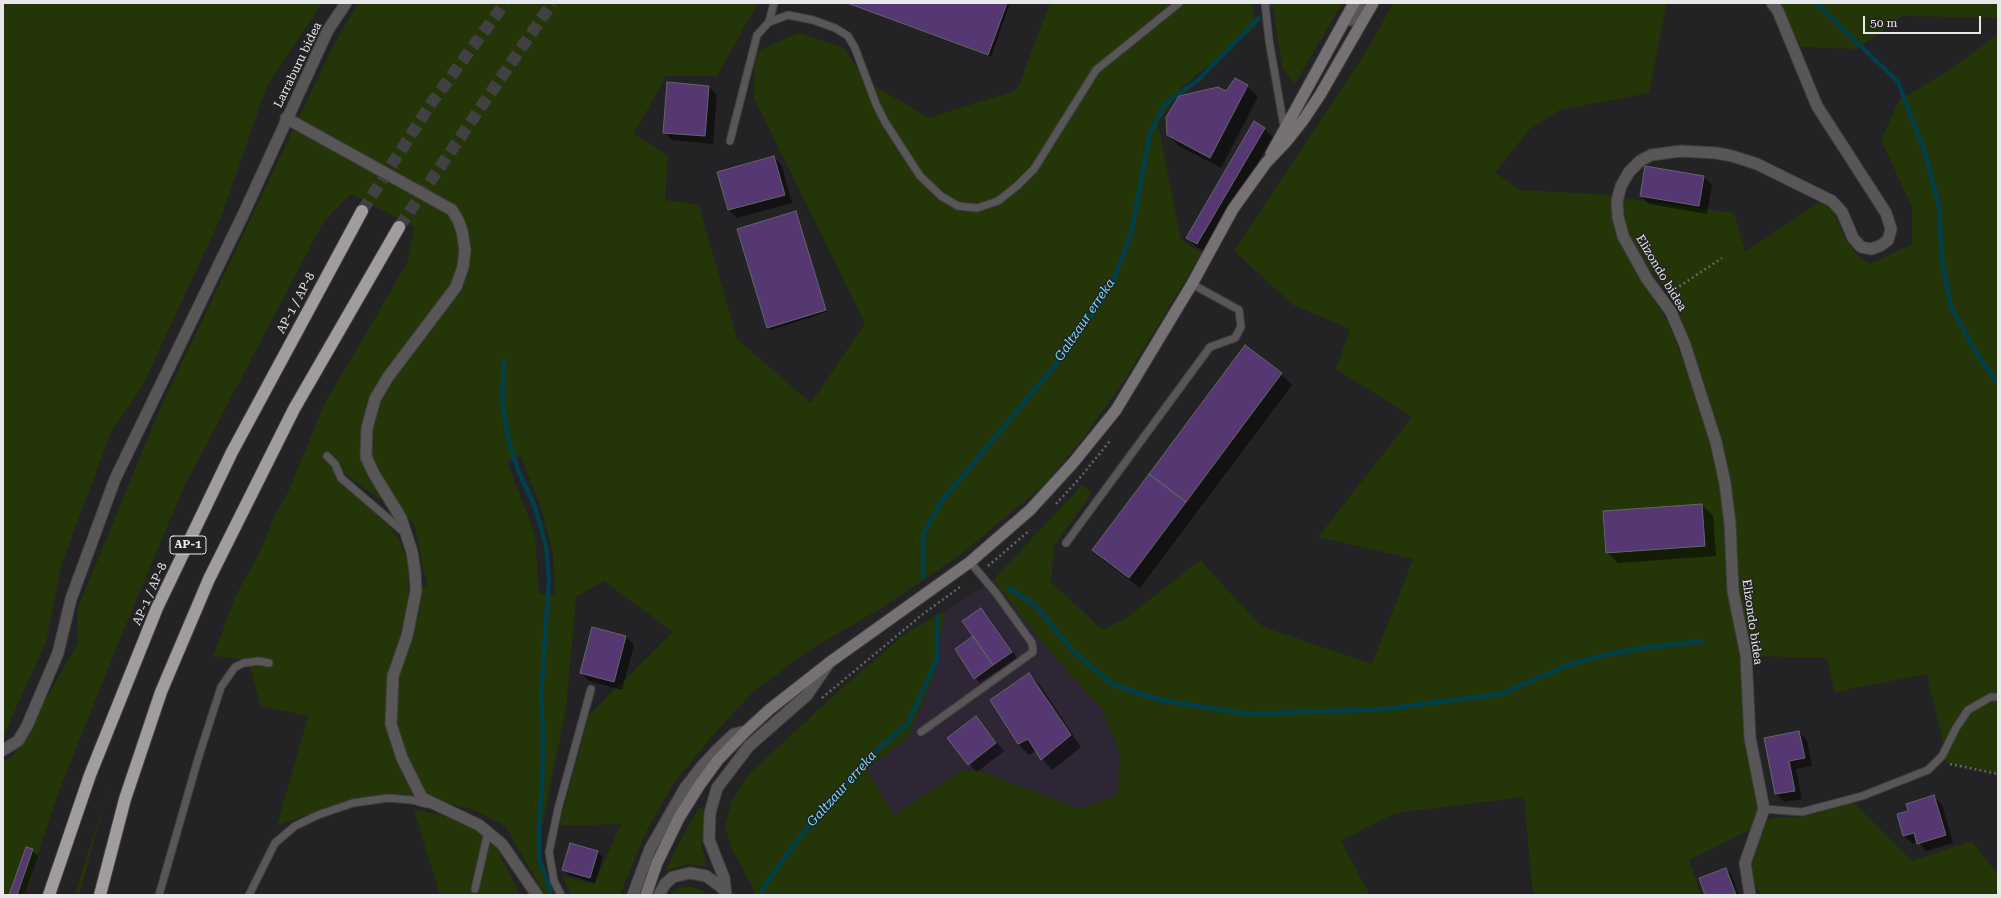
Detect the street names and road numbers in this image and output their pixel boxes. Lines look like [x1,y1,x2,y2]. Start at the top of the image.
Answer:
street label: Larraburu bidea [271,20,325,110]
street label: Elizondo bidea [1633,232,1689,314]
street label: AP-1 / AP-8 [274,270,318,336]
road number: AP-1 [170,536,206,554]
street label: AP-1 / AP-8 [130,560,170,628]
street label: Elizondo bidea [1739,578,1765,666]

